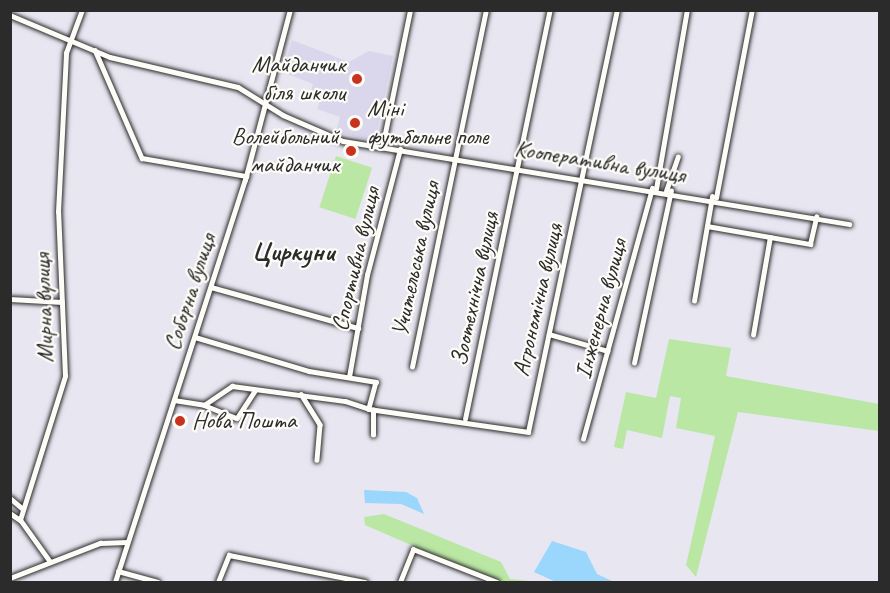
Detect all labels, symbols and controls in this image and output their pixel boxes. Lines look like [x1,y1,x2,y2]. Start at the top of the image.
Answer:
place label: Майданчик біля школи [252,51,345,107]
marker: Майданчик біля школи [350,72,364,86]
place label: Міні футбольне поле [367,95,488,151]
marker: Міні футбольне поле [348,116,362,130]
place label: Волейбольний майданчик [231,123,339,179]
street label: Кооперативна вулиця [513,134,687,190]
marker: Волейбольний майданчик [344,144,358,158]
street label: Учительська вулиця [386,179,446,339]
street label: Спортивна вулиця [326,185,386,333]
street label: Зоотехнічна вулиця [445,209,505,369]
street label: Агрономічна вулиця [506,221,570,379]
street label: Соборна вулиця [158,230,222,354]
district label: Циркуни [252,236,334,268]
street label: Інженерна вулиця [569,236,633,382]
street label: Мирна вулиця [28,252,60,364]
place label: Нова Пошта [192,407,298,435]
marker: Нова Пошта [173,414,187,428]

